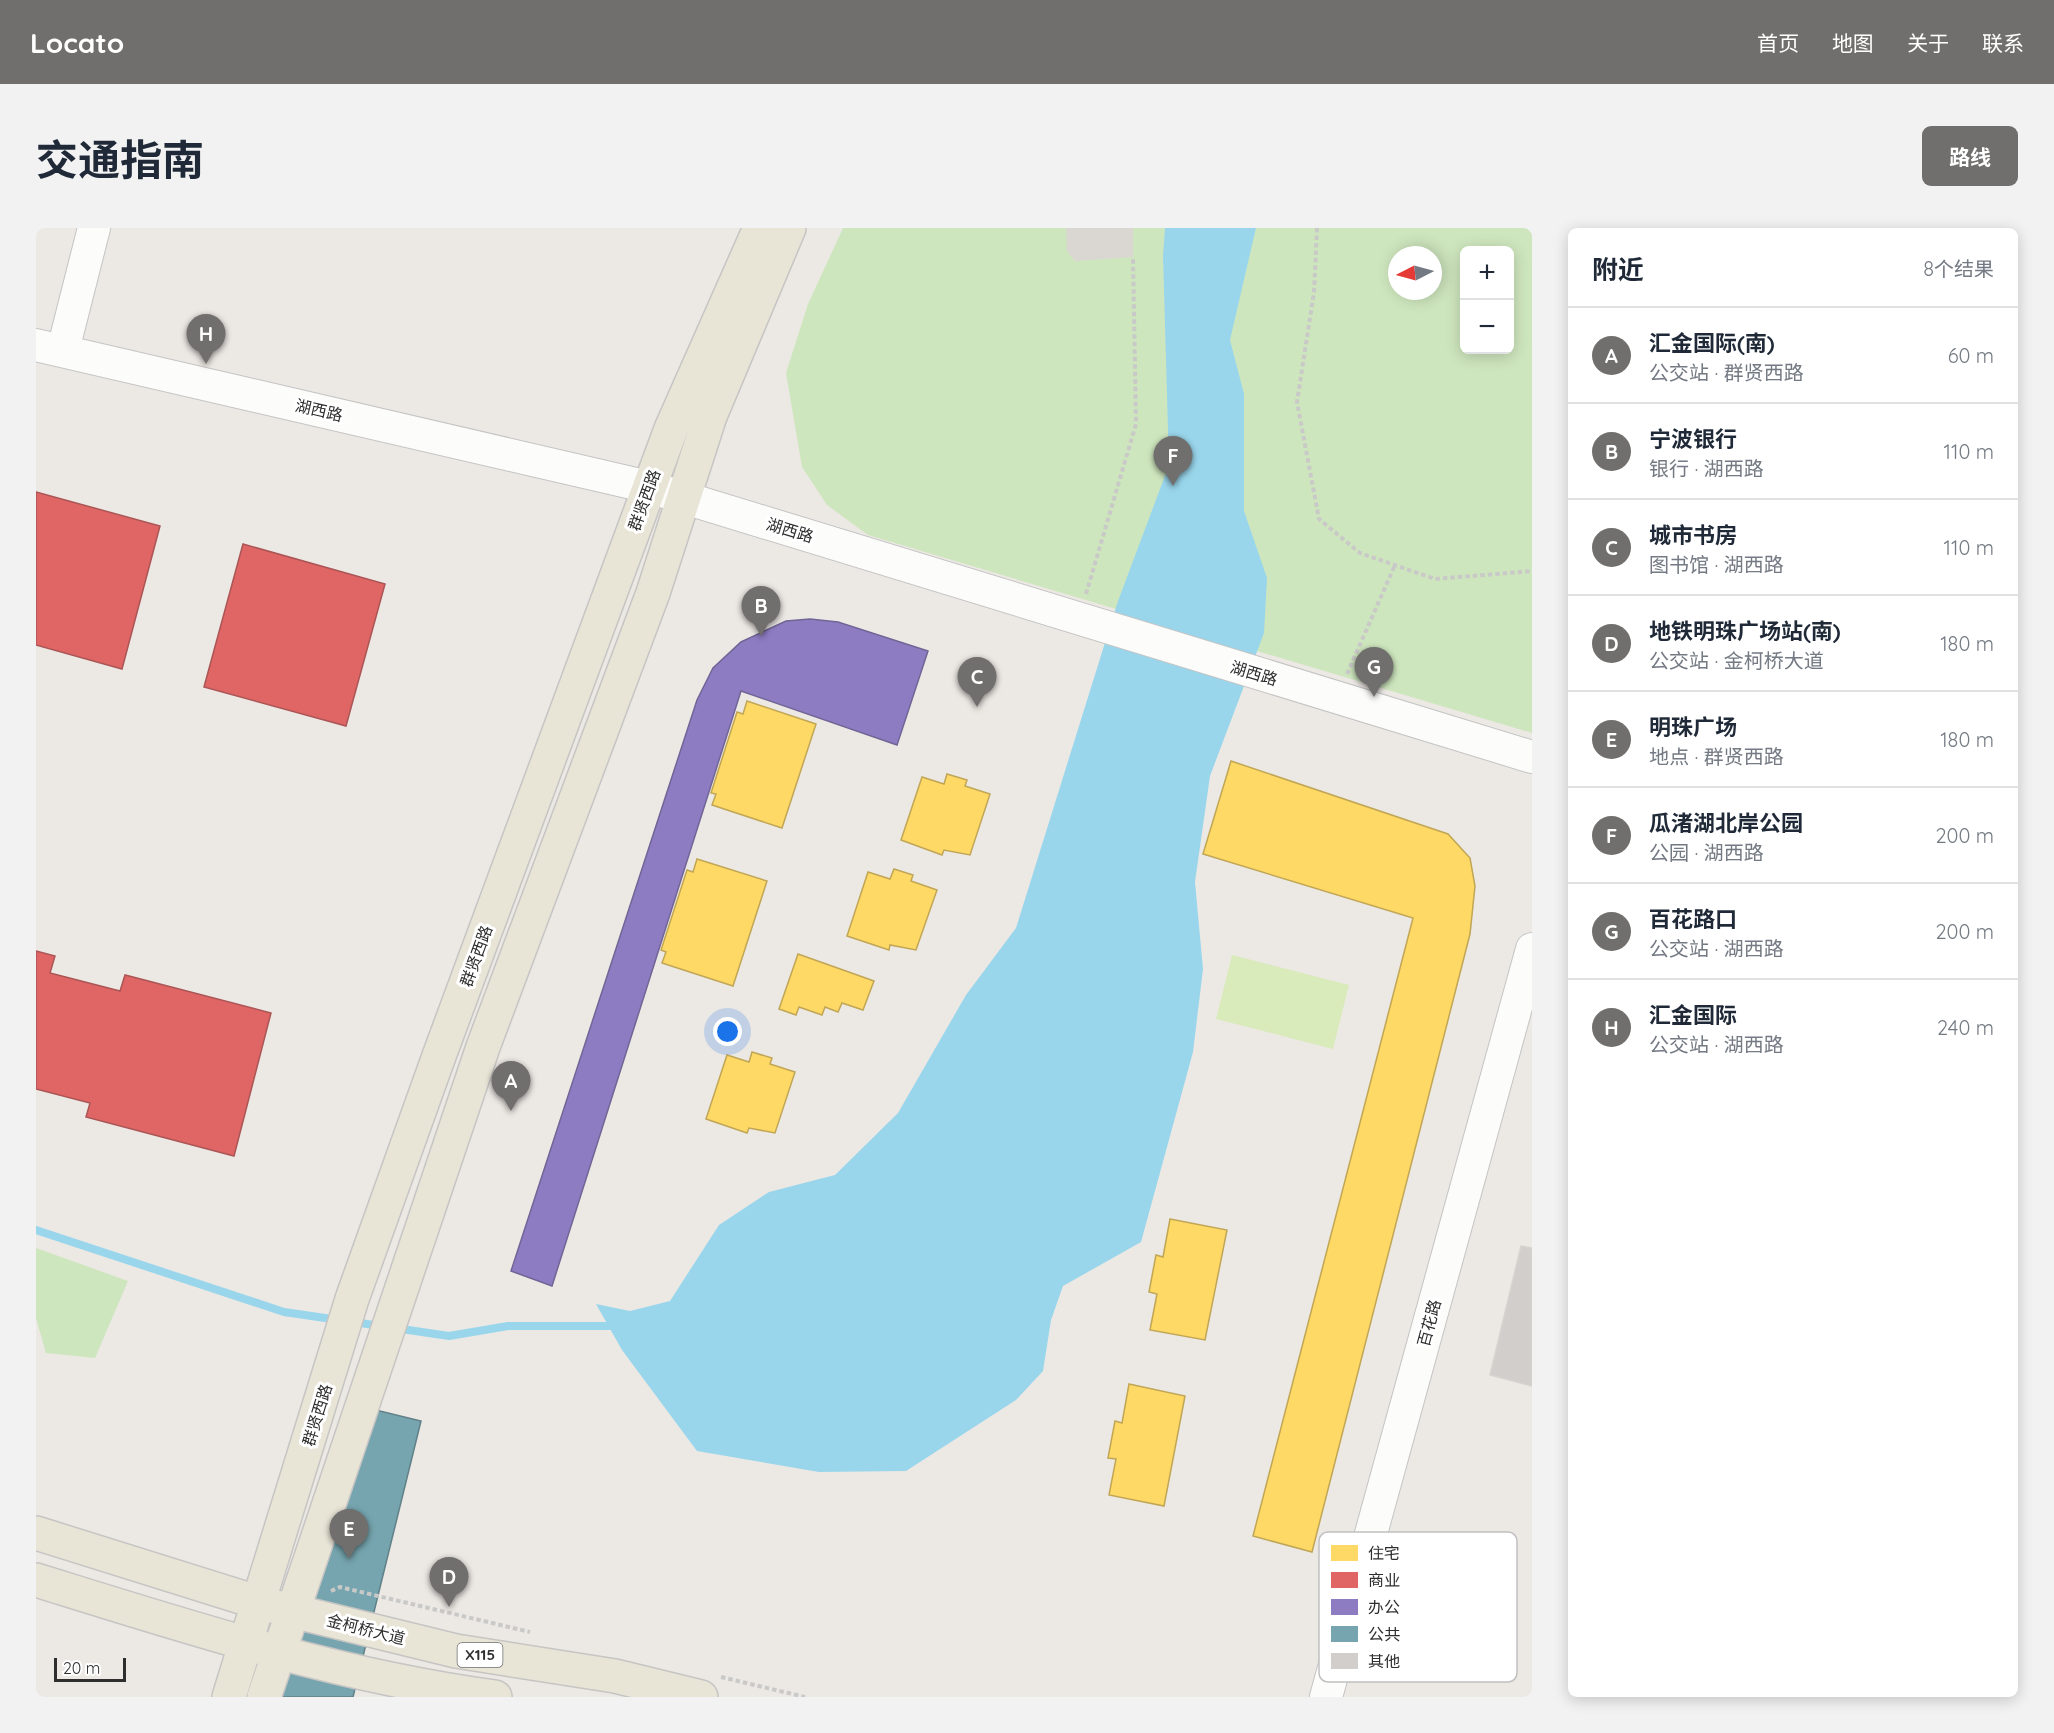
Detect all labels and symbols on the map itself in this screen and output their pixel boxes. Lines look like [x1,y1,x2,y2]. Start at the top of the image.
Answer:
north arrow [1388,246,1442,300]
pin: H [186,314,226,364]
street label: 湖西路 [293,395,345,425]
pin: F [1154,436,1192,486]
street label: 群贤西路 [624,467,664,533]
street label: 湖西路 [764,513,816,547]
pin: B [742,586,780,636]
pin: G [1354,648,1394,697]
street label: 湖西路 [1228,656,1280,690]
pin: C [958,658,996,707]
street label: 群贤西路 [456,923,496,989]
your location [713,1017,742,1046]
pin: A [492,1062,530,1111]
street label: 百花路 [1413,1297,1445,1349]
street label: 群贤西路 [298,1381,336,1449]
pin: E [330,1510,368,1559]
legend [1319,1532,1517,1682]
text: 住宅 [1368,1543,1400,1563]
pin: D [430,1558,468,1607]
text: 商业 [1368,1570,1400,1590]
text: 办公 [1368,1597,1400,1617]
street label: 金柯桥大道 [325,1610,407,1648]
text: 公共 [1368,1624,1400,1644]
road number: X115 [458,1643,502,1667]
text: 其他 [1368,1651,1400,1671]
scale bar [54,1655,126,1682]

